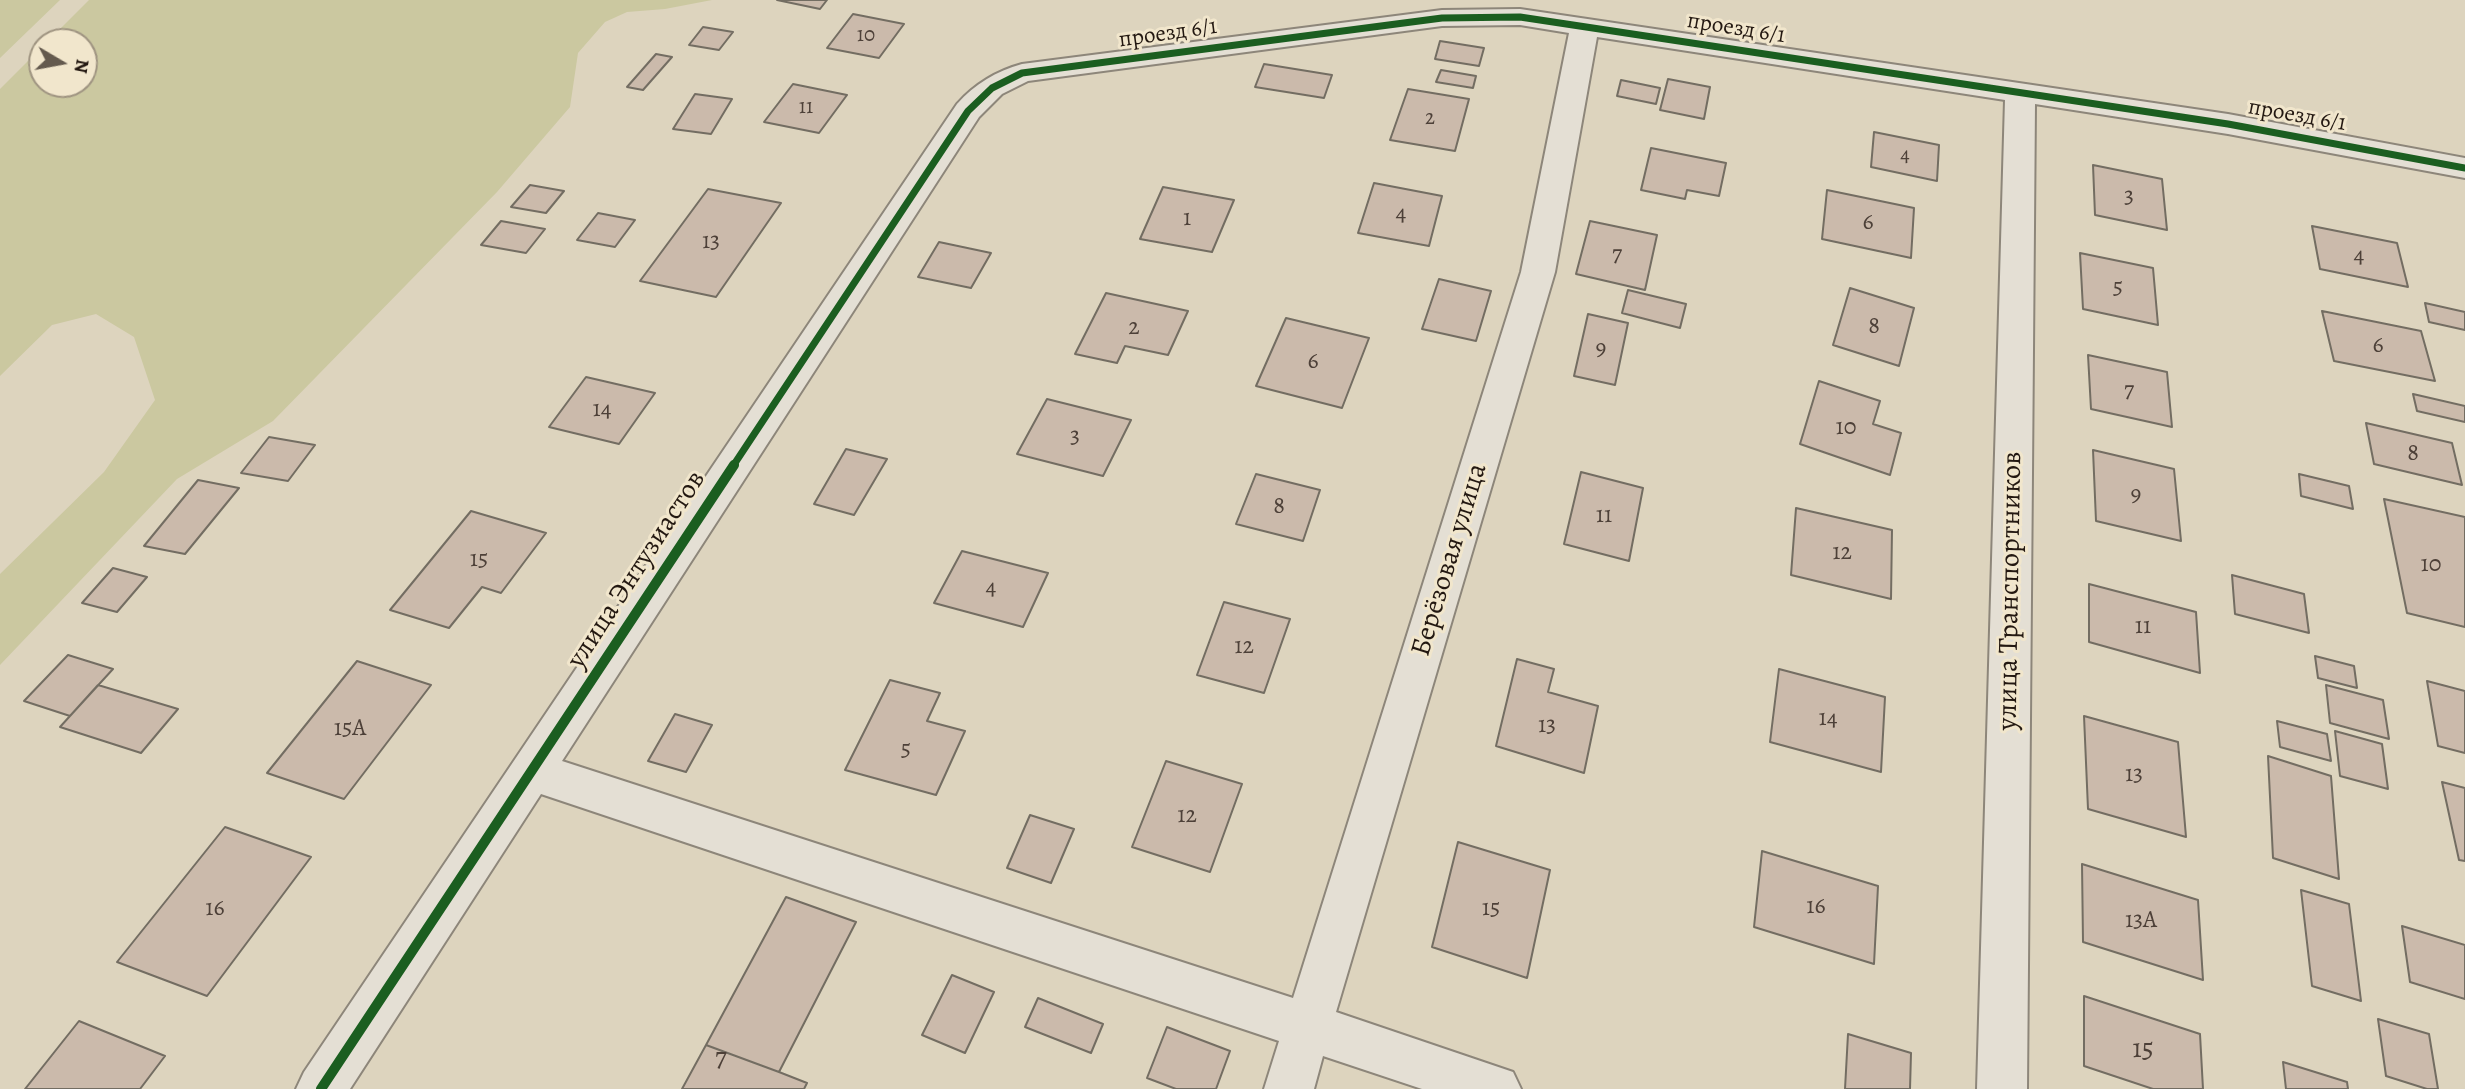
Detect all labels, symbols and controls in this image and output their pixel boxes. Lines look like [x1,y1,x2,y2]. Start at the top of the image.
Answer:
street label: проезд 6/1 [1685,8,1787,50]
street label: проезд 6/1 [1117,13,1219,55]
house number: 10 [857,23,875,49]
north arrow [28,28,98,98]
text: N [68,57,96,75]
street label: проезд 6/1 [2246,94,2348,138]
house number: 11 [799,95,813,121]
house number: 2 [1425,106,1435,132]
house number: 4 [1900,143,1910,169]
house number: 3 [2124,183,2134,211]
house number: 4 [1396,200,1406,228]
house number: 1 [1183,205,1191,233]
house number: 6 [1862,209,1874,237]
house number: 13 [702,228,720,256]
house number: 7 [1612,241,1622,269]
house number: 4 [2354,242,2364,270]
house number: 5 [2113,274,2123,302]
house number: 8 [1868,313,1880,341]
house number: 2 [1128,314,1140,342]
house number: 6 [2372,332,2384,360]
house number: 9 [1596,335,1606,363]
house number: 6 [1307,348,1319,376]
house number: 7 [2124,377,2134,405]
house number: 14 [592,396,612,424]
house number: 10 [1836,414,1856,442]
house number: 3 [1070,423,1080,451]
house number: 8 [2407,440,2419,468]
street label: улица Транспортников [1992,451,2030,731]
street label: Берёзовая улица [1405,460,1495,660]
street label: улица Энтузиастов [561,465,713,675]
house number: 9 [2131,481,2141,509]
house number: 8 [1273,493,1285,521]
house number: 11 [1596,502,1612,530]
house number: 12 [1832,539,1852,567]
house number: 15 [470,546,488,574]
house number: 10 [2421,551,2441,579]
house number: 4 [986,574,996,602]
house number: 11 [2135,613,2151,641]
house number: 12 [1234,633,1254,661]
house number: 14 [1818,705,1838,733]
house number: 13 [1538,712,1556,740]
house number: 15А [334,715,366,743]
house number: 5 [901,736,911,764]
house number: 13 [2125,761,2143,789]
house number: 12 [1177,802,1197,830]
house number: 16 [1806,893,1826,921]
house number: 16 [205,895,225,923]
house number: 15 [1482,895,1500,923]
house number: 13А [2125,907,2157,935]
house number: 15 [2132,1033,2154,1067]
house number: 7 [715,1042,727,1076]

